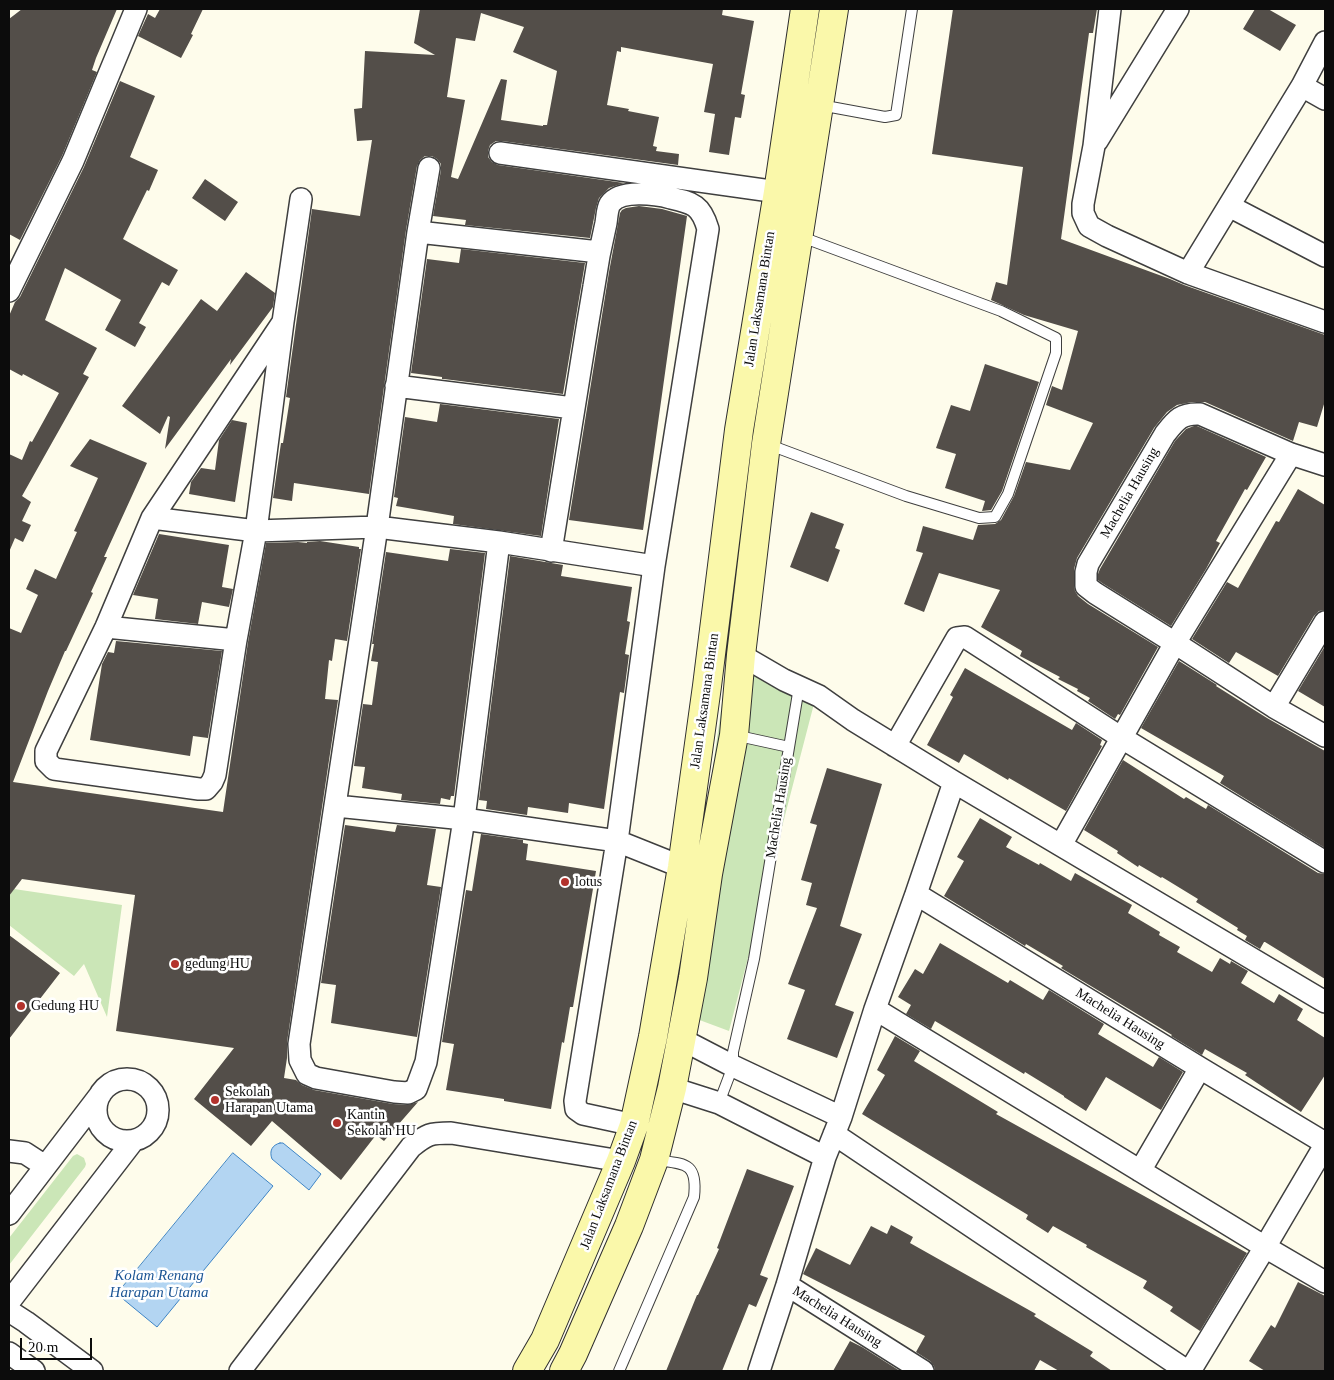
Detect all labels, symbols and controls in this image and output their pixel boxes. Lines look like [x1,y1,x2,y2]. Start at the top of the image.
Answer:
street label: Jalan Laksamana Bintan [741,230,779,368]
street label: Machelia Hausing [1097,445,1163,541]
street label: Jalan Laksamana Bintan [687,632,723,770]
street label: Machelia Hausing [763,756,795,860]
place label: lotus [575,874,602,890]
marker: lotus [559,876,571,888]
place label: gedung HU [185,956,250,972]
marker: gedung HU [169,958,181,970]
street label: Machelia Hausing [1072,985,1168,1053]
place label: Gedung HU [31,998,99,1014]
marker: Gedung HU [15,1000,27,1012]
place label: Sekolah Harapan Utama [225,1084,313,1116]
marker: Sekolah Harapan Utama [209,1094,221,1106]
place label: Kantin Sekolah HU [347,1107,416,1140]
marker: Kantin Sekolah HU [331,1117,343,1129]
street label: Jalan Laksamana Bintan [577,1118,641,1252]
water label: Kolam Renang Harapan Utama [110,1267,208,1302]
street label: Machelia Hausing [789,1283,885,1351]
scale bar [22,1328,95,1360]
text: 20 m [28,1339,58,1355]

